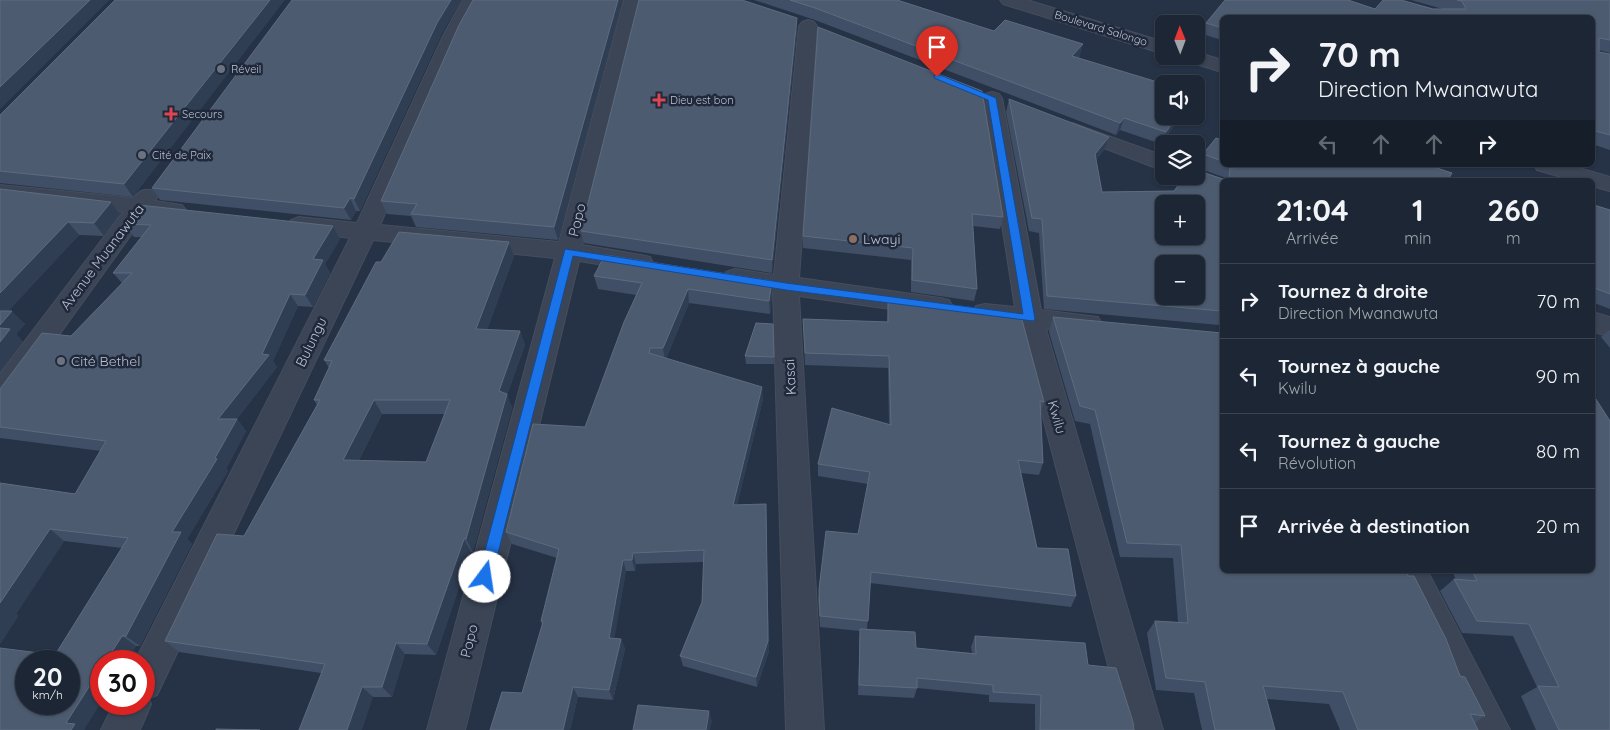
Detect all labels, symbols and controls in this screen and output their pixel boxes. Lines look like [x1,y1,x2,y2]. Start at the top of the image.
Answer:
street label: Boulevard Salongo [1053,7,1149,49]
north arrow [1155,15,1205,65]
map controls [1155,15,1205,305]
pin [916,26,958,77]
text: 70 m [1318,32,1401,76]
icon: arrive [923,33,951,61]
icon: right [1235,35,1300,100]
place label: Réveil [231,62,261,76]
marker: Réveil [215,63,227,75]
button: sound [1155,75,1205,125]
text: Direction Mwanawuta [1318,75,1538,103]
marker: Dieu est bon [652,93,666,107]
place label: Dieu est bon [670,93,734,107]
marker: Secours [164,107,178,121]
place label: Secours [182,107,222,121]
icon: left [1314,130,1342,158]
icon: ahead [1367,130,1395,158]
icon: ahead [1420,130,1448,158]
icon: right [1473,130,1501,158]
button: layers [1155,135,1205,185]
place label: Cité de Paix [152,148,211,162]
marker: Cité de Paix [136,149,148,161]
text: 21:04 [1276,191,1349,229]
text: 1 [1412,191,1424,229]
text: 260 [1487,191,1539,229]
button: + [1155,195,1205,245]
street label: Avenue Muanawuta [56,200,148,314]
street label: Popo [564,202,590,238]
text: Arrivée [1286,228,1338,248]
text: min [1404,228,1432,248]
text: m [1506,228,1521,248]
place label: Lwayi [863,230,900,248]
marker: Lwayi [847,233,859,245]
button: − [1155,255,1205,305]
text: Tournez à droite [1278,279,1428,303]
icon: right [1235,287,1263,315]
text: 70 m [1536,289,1580,313]
text: Direction Mwanawuta [1278,303,1438,323]
street label: Bulungu [291,314,331,370]
place label: Cité Bethel [71,352,140,370]
text: Tournez à gauche [1278,354,1440,378]
marker: Cité Bethel [55,355,67,367]
street label: Kasai [780,359,800,395]
icon: left [1235,362,1263,390]
text: 90 m [1536,364,1580,388]
text: Kwilu [1278,378,1317,398]
street label: Kwilu [1044,398,1070,436]
text: Tournez à gauche [1278,429,1440,453]
icon: left [1235,437,1263,465]
text: 80 m [1536,439,1580,463]
text: Révolution [1278,453,1356,473]
icon: arrive [1235,512,1263,540]
text: Arrivée à destination [1278,514,1470,538]
text: 20 m [1536,514,1580,538]
position arrow [458,550,510,602]
street label: Popo [456,623,482,659]
speed limit sign: 30 [90,650,155,715]
text: 20 [33,661,62,692]
text: km/h [32,687,63,702]

